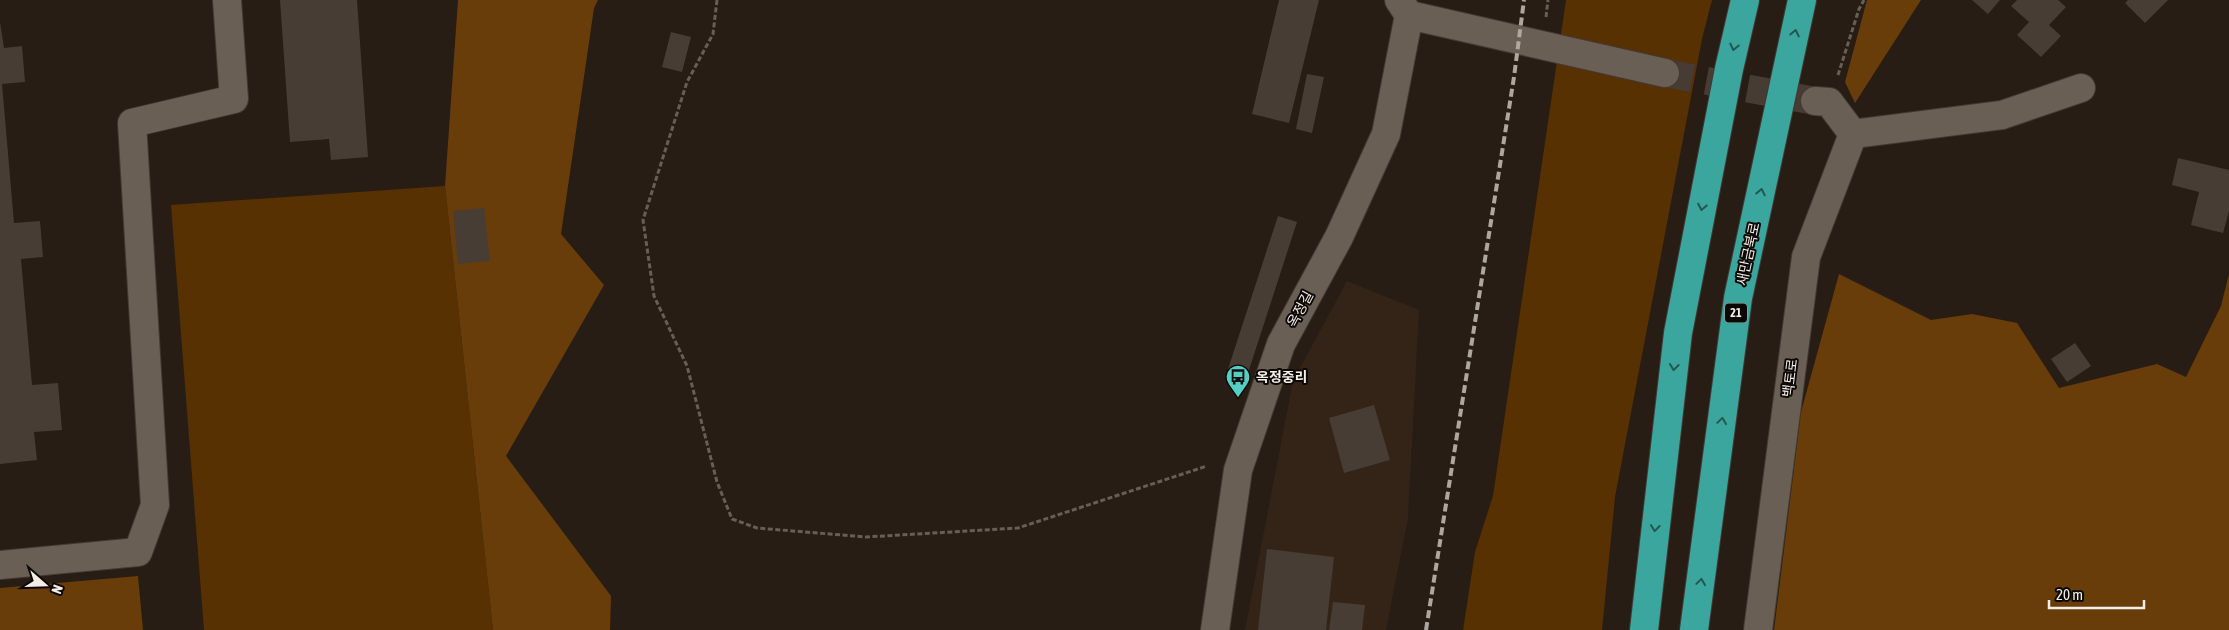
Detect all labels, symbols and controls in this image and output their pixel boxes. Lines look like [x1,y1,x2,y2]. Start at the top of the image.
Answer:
one-way arrow [1789,28,1800,37]
one-way arrow [1729,43,1740,52]
one-way arrow [1755,187,1766,196]
one-way arrow [1697,202,1708,211]
street label: 새만금북로 [1733,221,1763,287]
street label: 옥정길 [1284,288,1316,330]
road number: 21 [1725,304,1747,322]
street label: 백토로 [1780,358,1800,398]
one-way arrow [1669,363,1680,371]
bus stop icon: 옥정중리 [1225,364,1251,398]
place label: 옥정중리 [1256,369,1308,385]
one-way arrow [1716,416,1727,424]
one-way arrow [1650,524,1661,532]
north arrow [20,560,70,610]
one-way arrow [1695,577,1705,586]
scale bar [2049,578,2144,610]
text: N [48,583,66,596]
text: 20 m [2056,586,2083,603]

